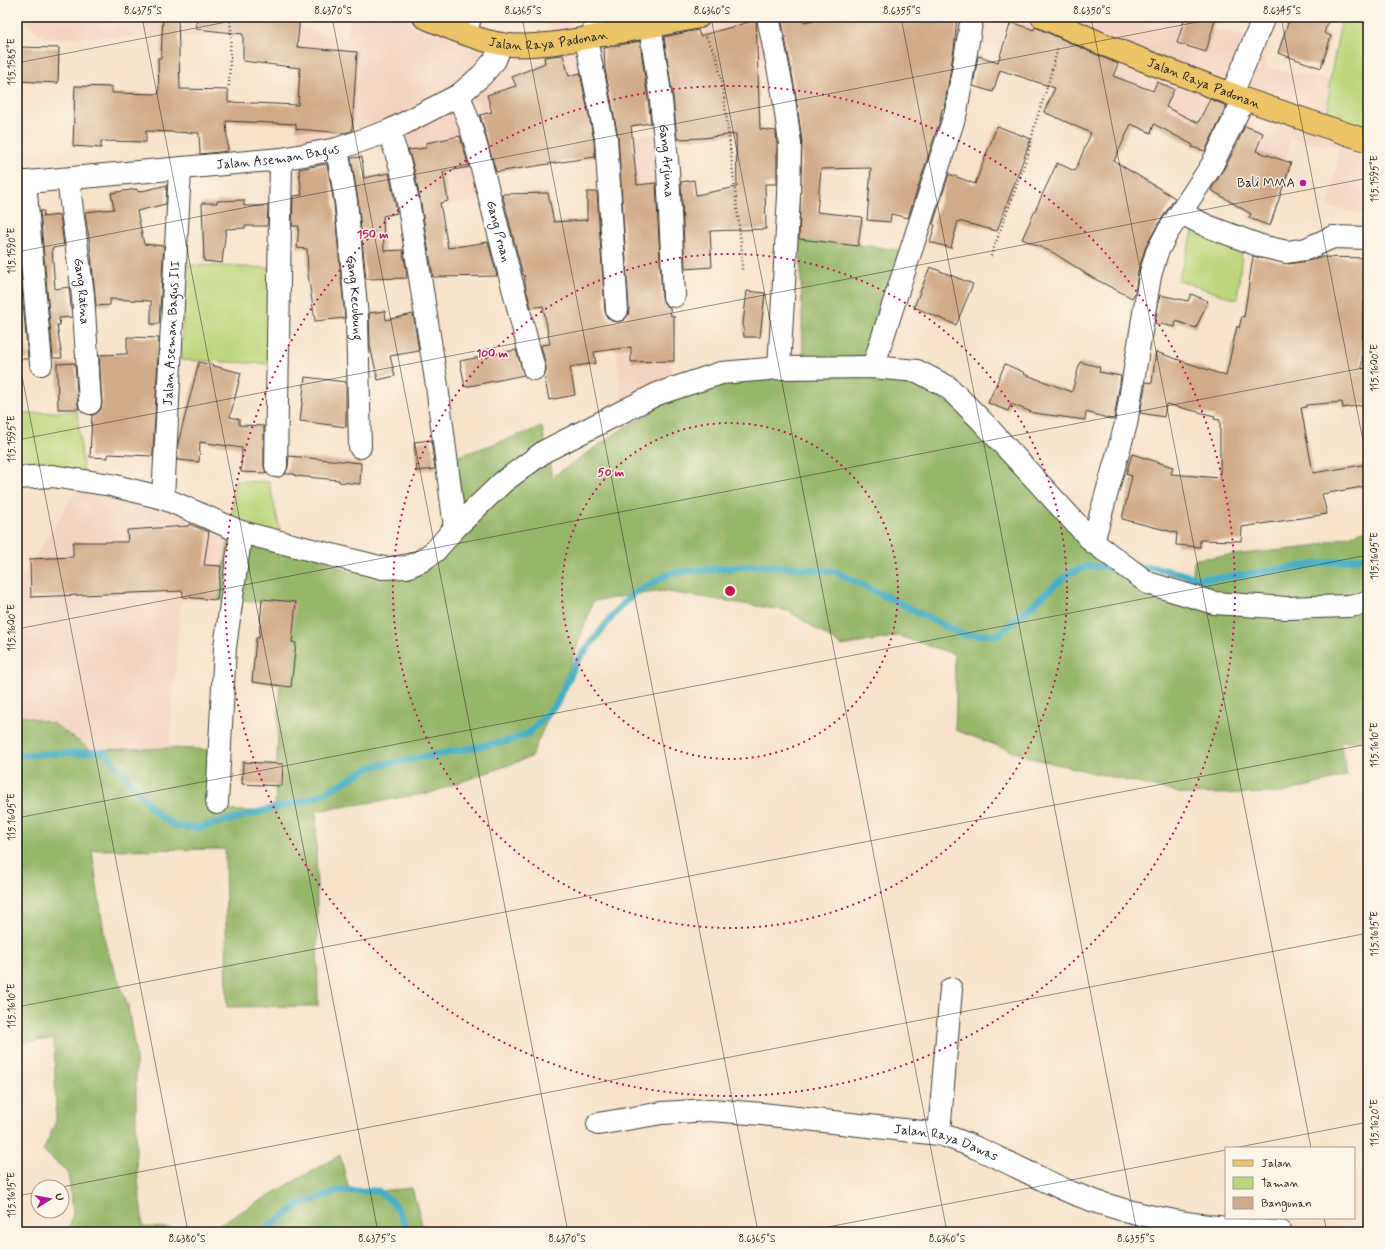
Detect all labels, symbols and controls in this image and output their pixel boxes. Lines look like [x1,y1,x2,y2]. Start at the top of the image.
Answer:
text: 8.6375°S [124,4,162,18]
text: 8.6370°S [314,4,352,18]
text: 8.6365°S [505,4,542,18]
text: 8.6360°S [694,4,731,18]
text: 8.6355°S [883,4,921,18]
text: 8.6350°S [1073,4,1111,18]
text: 8.6345°S [1263,4,1302,18]
street label: Jalan Raya Padonan [487,26,609,54]
text: 115.1585°E [5,38,19,86]
street label: Jalan Raya Padonan [1145,54,1263,112]
street label: Gang Arjuna [655,123,678,199]
street label: Jalan Aseman Bagus [216,140,340,173]
text: 115.1595°E [1368,155,1382,202]
place label: Bali MMA [1237,175,1295,192]
marker: Bali MMA [1298,178,1308,188]
street label: Gang Proan [482,199,515,264]
text: 150 m [357,227,389,243]
text: 115.1590°E [5,228,19,274]
street label: Gang Kecubung [343,255,366,341]
street label: Gang Ratna [70,257,93,325]
street label: Jalan Aseman Bagus III [159,260,184,406]
text: 115.1600°E [1368,344,1382,392]
text: 100 m [476,346,509,362]
text: 115.1595°E [5,415,19,462]
text: 50 m [598,465,625,481]
text: 115.1605°E [1368,532,1382,580]
centre of rings [723,584,737,598]
text: 115.1600°E [5,604,19,652]
text: 115.1610°E [1368,722,1382,768]
text: 115.1605°E [5,793,19,841]
text: 115.1615°E [1368,911,1382,957]
text: 115.1610°E [5,983,19,1029]
text: 115.1620°E [1368,1099,1382,1147]
street label: Jalan Raya Dawas [893,1120,1001,1165]
legend [1225,1147,1355,1219]
text: Jalan [1261,1156,1293,1172]
text: 115.1615°E [5,1172,19,1218]
text: Taman [1261,1176,1300,1192]
north arrow [30,1179,70,1219]
text: U [51,1192,66,1202]
text: Bangunan [1261,1196,1312,1212]
text: 8.6380°S [168,1232,206,1246]
text: 8.6375°S [358,1232,396,1246]
text: 8.6370°S [548,1232,586,1246]
text: 8.6365°S [739,1232,776,1246]
text: 8.6360°S [929,1232,966,1246]
text: 8.6355°S [1117,1232,1155,1246]

